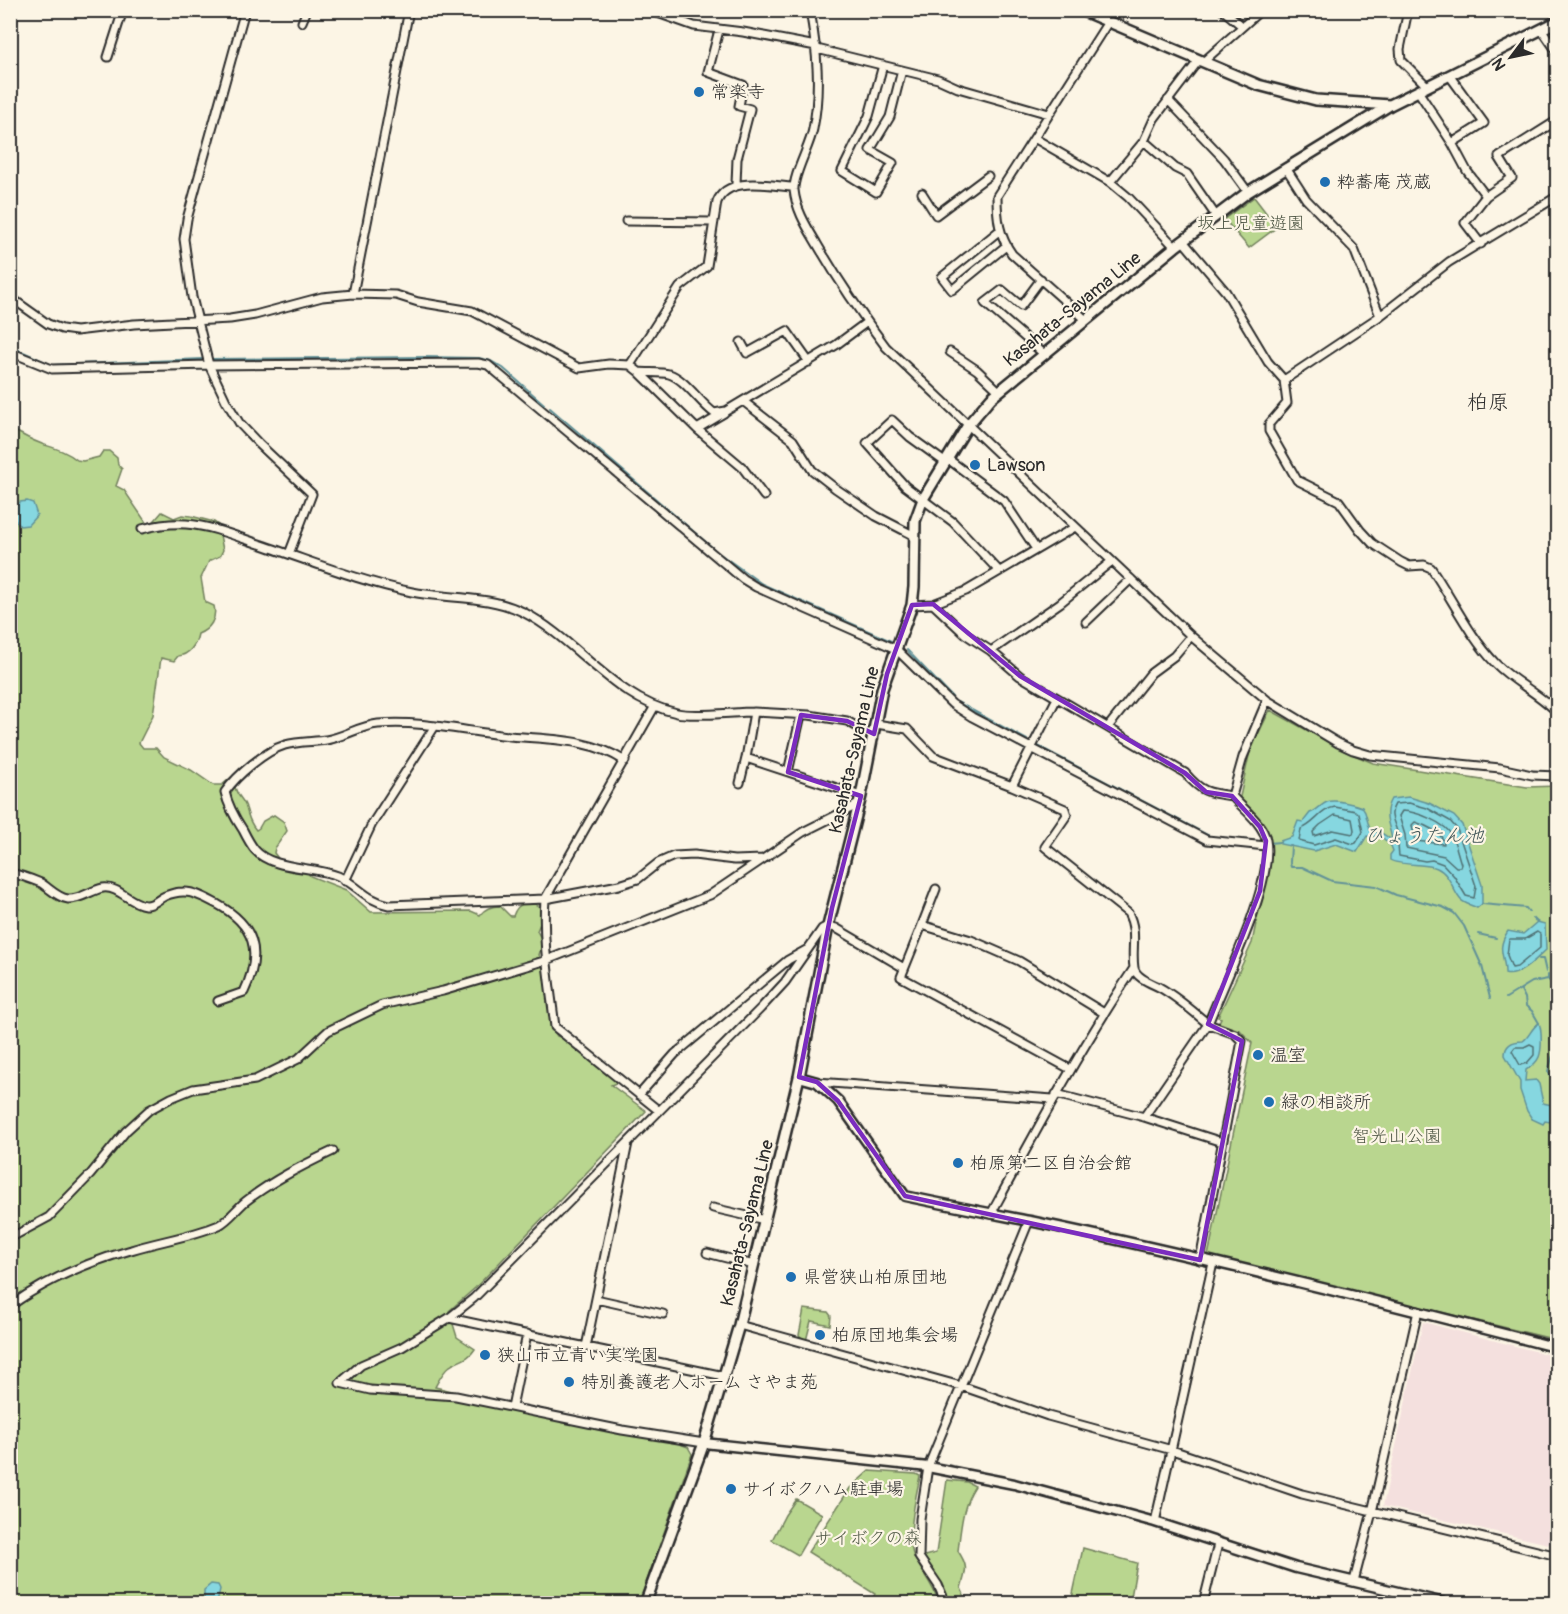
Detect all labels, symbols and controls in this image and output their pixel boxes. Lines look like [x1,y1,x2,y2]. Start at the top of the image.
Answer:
north arrow [1481,27,1541,87]
text: N [1488,54,1510,74]
place label: 常楽寺 [711,81,765,104]
marker: 常楽寺 [692,85,706,99]
place label: 粋蕎庵 茂蔵 [1337,171,1431,194]
marker: 粋蕎庵 茂蔵 [1318,175,1332,189]
park label: 坂上児童遊園 [1197,212,1305,235]
street label: Kasahata-Sayama Line [999,247,1146,372]
district label: 柏原 [1467,389,1509,416]
place label: Lawson [987,454,1045,477]
marker: Lawson [968,458,982,472]
street label: Kasahata-Sayama Line [824,664,885,836]
water label: ひょうたん池 [1364,823,1485,848]
place label: 温室 [1270,1044,1306,1067]
marker: 温室 [1251,1048,1265,1062]
place label: 緑の相談所 [1281,1091,1371,1114]
marker: 緑の相談所 [1262,1095,1276,1109]
park label: 智光山公園 [1352,1125,1442,1148]
street label: Kasahata-Sayama Line [716,1137,779,1309]
place label: 柏原第二区自治会館 [970,1152,1132,1175]
marker: 柏原第二区自治会館 [951,1156,965,1170]
place label: 県営狭山柏原団地 [803,1266,947,1289]
marker: 県営狭山柏原団地 [784,1270,798,1284]
place label: 柏原団地集会場 [832,1324,958,1347]
marker: 柏原団地集会場 [813,1328,827,1342]
place label: 狭山市立青い実学園 [497,1344,659,1367]
marker: 狭山市立青い実学園 [478,1348,492,1362]
place label: 特別養護老人ホーム さやま苑 [581,1371,818,1394]
marker: 特別養護老人ホーム さやま苑 [562,1375,576,1389]
place label: サイボクハム駐車場 [743,1478,904,1501]
marker: サイボクハム駐車場 [724,1482,738,1496]
park label: サイボクの森 [815,1527,921,1550]

